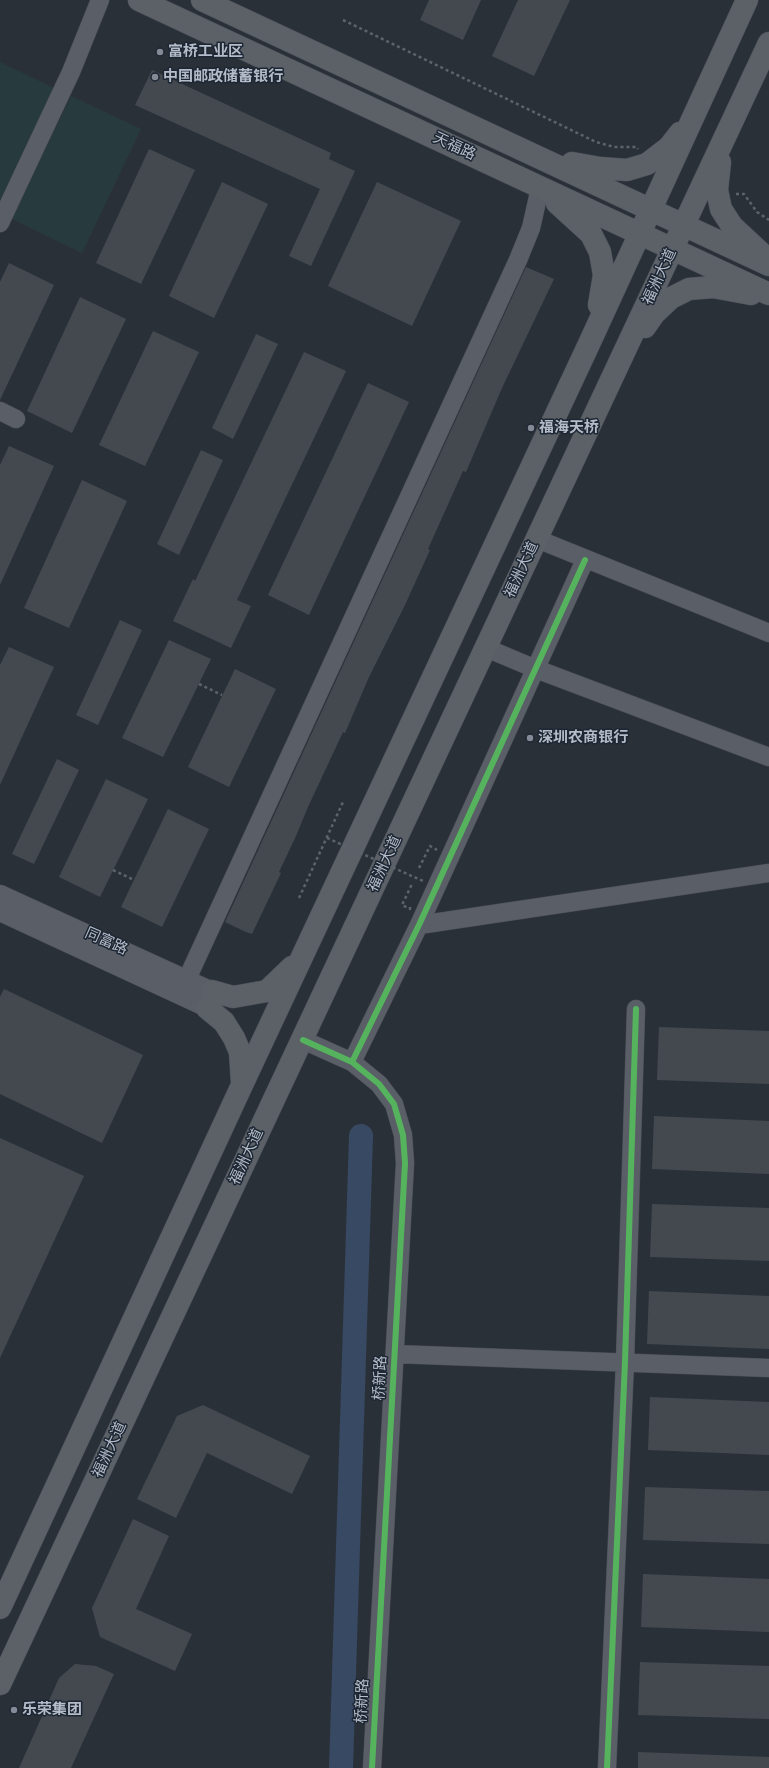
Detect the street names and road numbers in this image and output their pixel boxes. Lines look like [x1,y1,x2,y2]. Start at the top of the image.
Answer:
street label: 天福路 [430,129,478,165]
street label: 福洲大道 [639,246,681,308]
street label: 福洲大道 [501,539,543,601]
street label: 福洲大道 [364,833,406,895]
street label: 同富路 [82,925,130,959]
street label: 福洲大道 [226,1126,268,1188]
street label: 桥新路 [371,1355,391,1401]
street label: 福洲大道 [89,1419,131,1481]
street label: 桥新路 [353,1678,373,1724]

